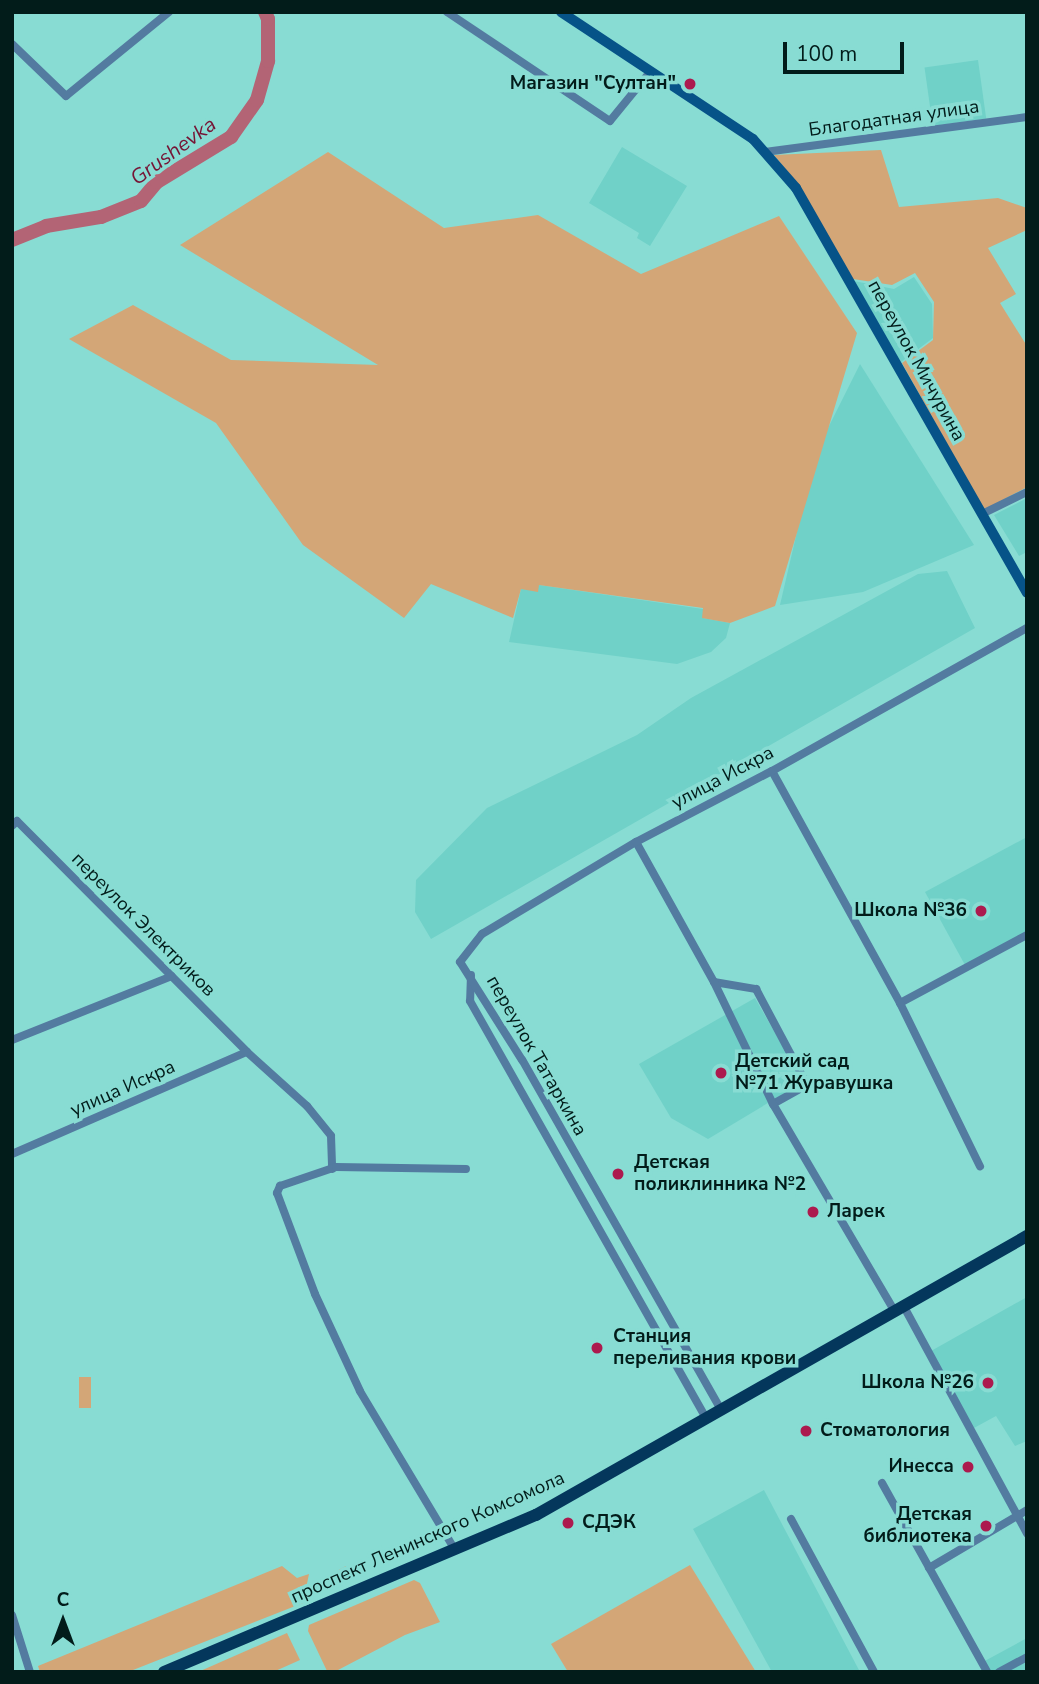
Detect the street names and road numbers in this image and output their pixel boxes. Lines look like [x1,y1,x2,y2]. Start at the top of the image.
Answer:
street label: Благодатная улица [807,96,981,142]
street label: переулок Мичурина [862,277,970,445]
street label: улица Искра [668,742,778,814]
street label: переулок Электриков [66,848,220,1002]
street label: переулок Татаркина [481,972,591,1140]
street label: улица Искра [67,1056,179,1122]
street label: проспект Ленинского Комсомола [287,1467,569,1609]

